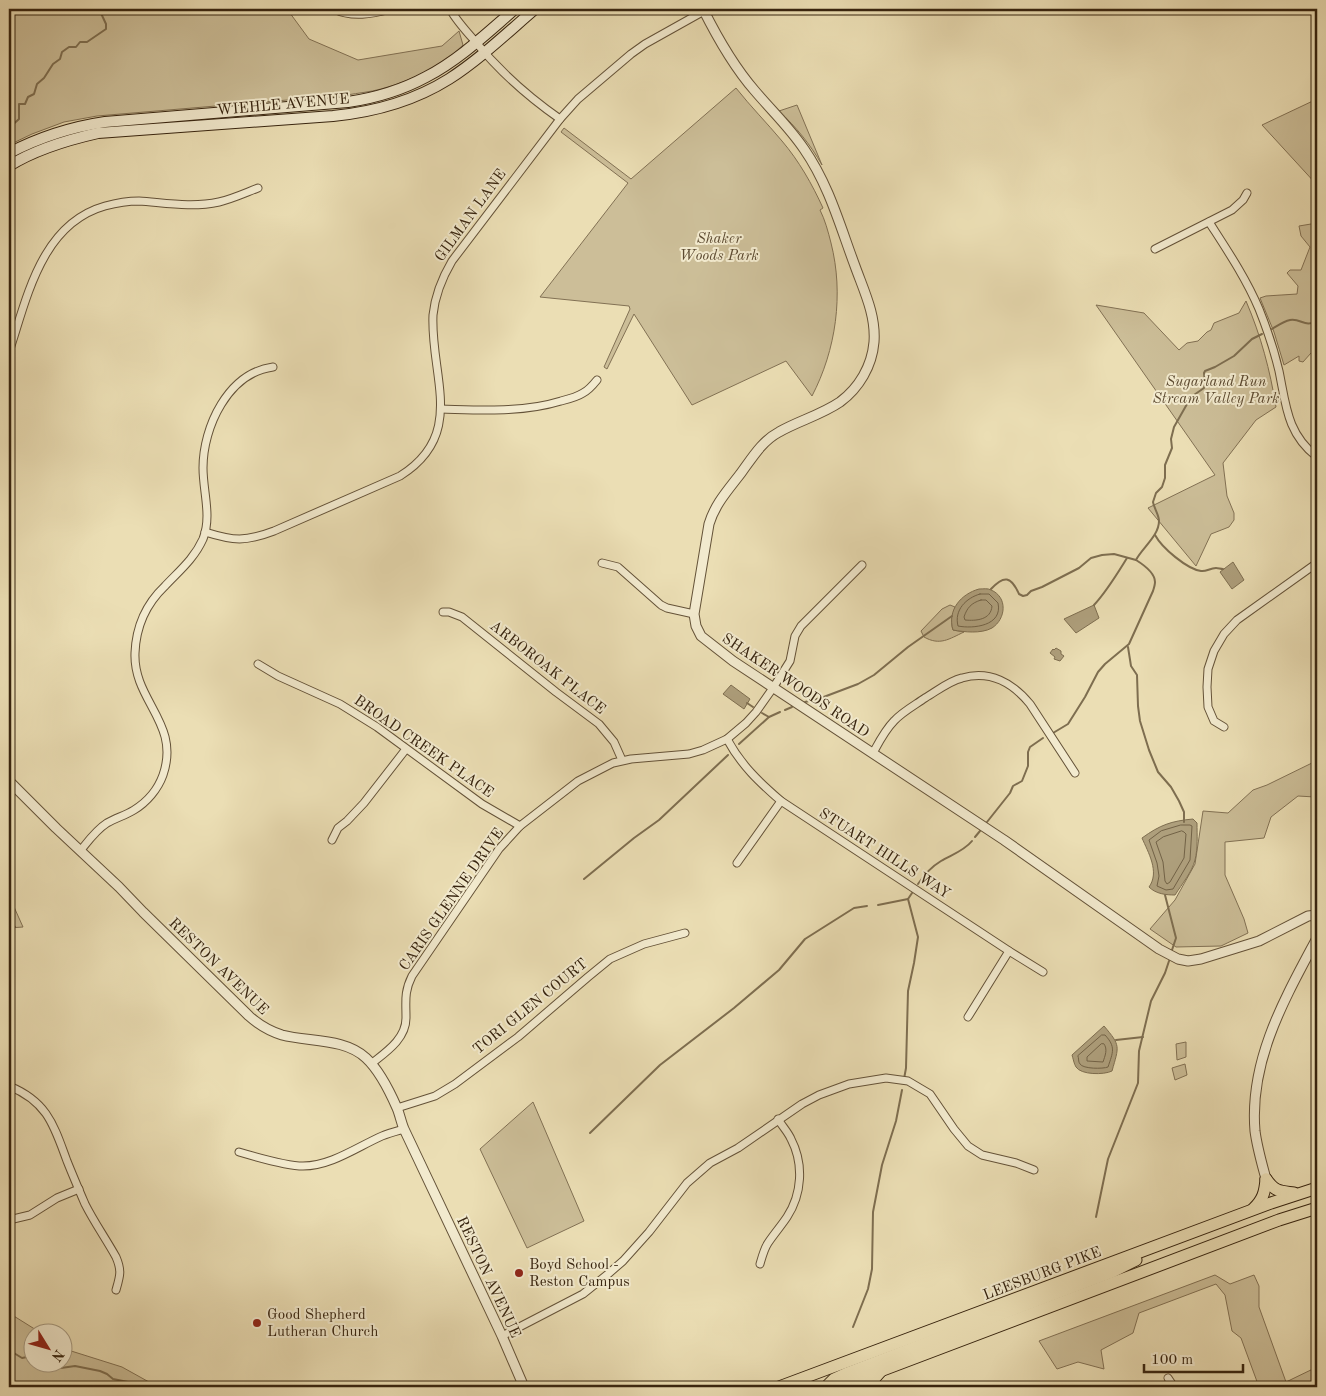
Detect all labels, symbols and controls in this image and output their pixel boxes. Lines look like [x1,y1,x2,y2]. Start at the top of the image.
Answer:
street label: WIEHLE AVENUE [216,92,350,119]
street label: GILMAN LANE [433,167,510,265]
park label: Shaker Woods Park [679,232,759,264]
park label: Sugarland Run Stream Valley Park [1153,375,1279,407]
street label: ARBOROAK PLACE [487,619,608,718]
street label: SHAKER WOODS ROAD [719,631,871,741]
street label: BROAD CREEK PLACE [351,693,496,801]
street label: STUART HILLS WAY [816,806,953,902]
street label: CARIS GLENNE DRIVE [397,826,507,974]
street label: RESTON AVENUE [165,916,271,1018]
street label: TORI GLEN COURT [471,957,591,1058]
street label: RESTON AVENUE [453,1215,522,1341]
street label: LEESBURG PIKE [981,1245,1104,1304]
place label: Boyd School - Reston Campus [529,1258,630,1290]
marker: Boyd School - Reston Campus [513,1267,525,1279]
place label: Good Shepherd Lutheran Church [267,1308,378,1340]
marker: Good Shepherd Lutheran Church [251,1317,263,1329]
north arrow [22,1324,72,1374]
scale bar [1144,1341,1242,1373]
text: N [49,1347,66,1364]
text: 100 m [1151,1353,1193,1368]

